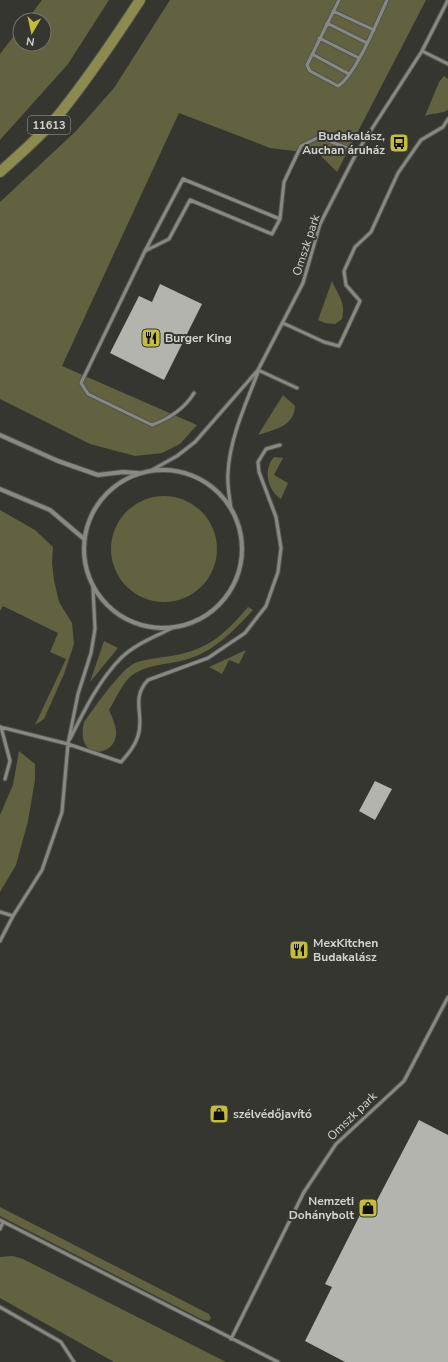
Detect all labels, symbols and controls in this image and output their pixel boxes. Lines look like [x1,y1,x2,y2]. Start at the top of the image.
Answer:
north arrow [12,12,52,52]
text: N [25,33,36,49]
road number: 11613 [28,116,70,134]
place label: Budakalász, Auchan áruház [302,128,385,158]
bus stop icon: Budakalász, Auchan áruház [388,132,410,154]
street label: Omszk park [289,211,324,278]
restaurant icon: Burger King [140,327,162,349]
place label: Burger King [165,330,232,346]
place label: MexKitchen Budakalász [313,935,378,965]
restaurant icon: MexKitchen Budakalász [288,939,310,961]
street label: Omszk park [324,1088,381,1144]
shop icon: szélvédőjavító [208,1103,230,1125]
place label: szélvédőjavító [233,1106,312,1122]
place label: Nemzeti Dohánybolt [289,1193,354,1223]
shop icon: Nemzeti Dohánybolt [357,1197,379,1219]

